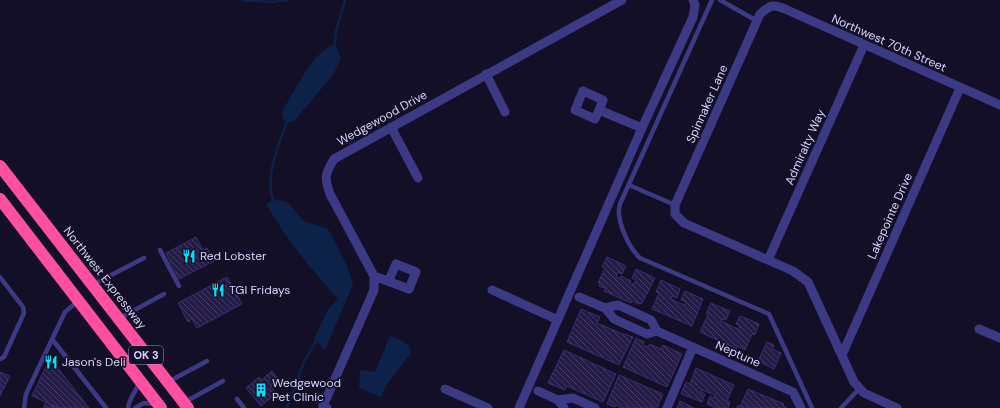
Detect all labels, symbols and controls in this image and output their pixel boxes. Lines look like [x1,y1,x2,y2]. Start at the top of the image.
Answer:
street label: Northwest 70th Street [829,10,949,76]
street label: Spinnaker Lane [683,62,732,146]
street label: Wedgewood Drive [334,87,430,149]
street label: Admiralty Way [781,106,829,187]
street label: Lakepointe Drive [864,170,916,262]
street label: Northwest Expressway [60,223,150,333]
restaurant icon: Red Lobster [181,248,197,264]
place label: Red Lobster [200,248,267,264]
restaurant icon: TGI Fridays [210,282,226,298]
place label: TGI Fridays [229,282,290,298]
street label: Neptune [713,337,763,371]
road number: OK 3 [129,346,163,364]
restaurant icon: Jason's Deli [43,354,59,370]
place label: Jason's Deli [62,354,126,370]
place label: Wedgewood Pet Clinic [272,375,341,405]
building icon: Wedgewood Pet Clinic [253,382,269,398]

